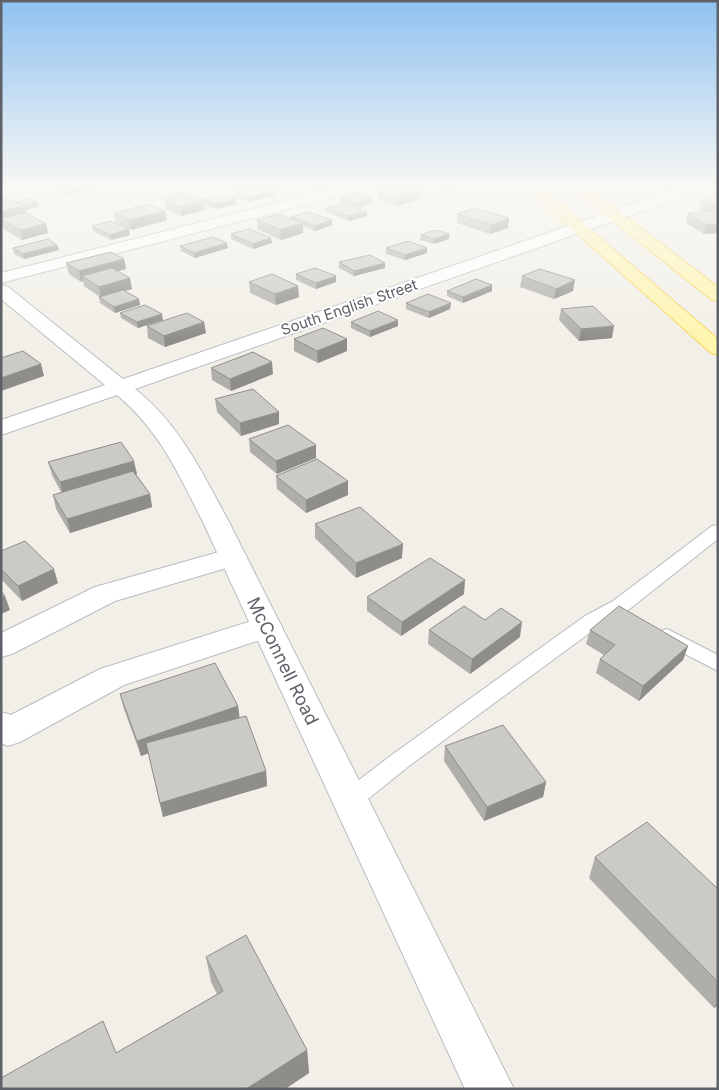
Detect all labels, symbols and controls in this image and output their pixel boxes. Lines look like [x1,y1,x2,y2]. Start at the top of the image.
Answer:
street label: South English Street [278,275,420,339]
street label: McConnell Road [243,594,323,728]

